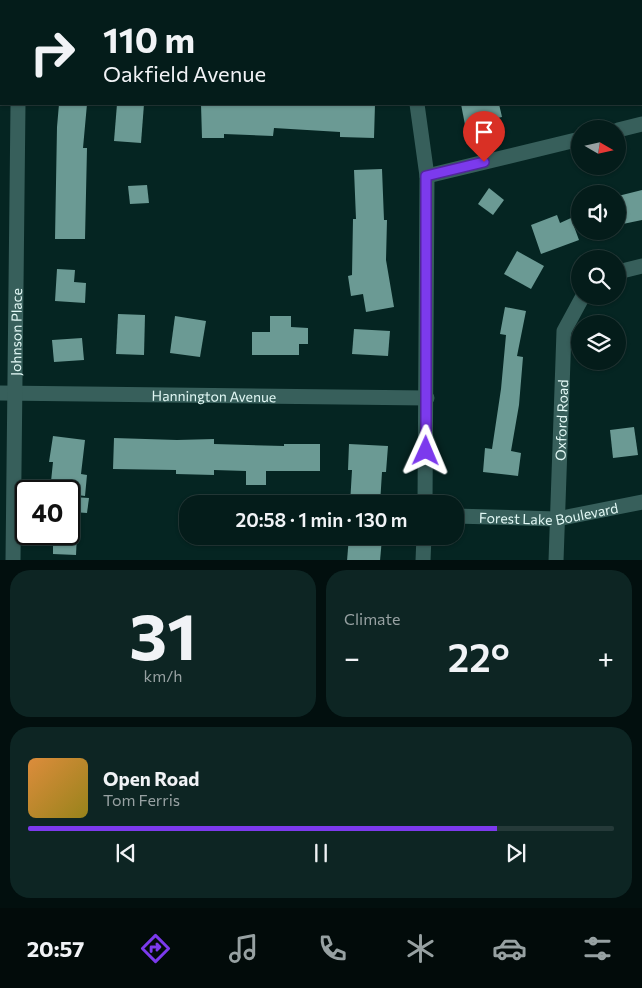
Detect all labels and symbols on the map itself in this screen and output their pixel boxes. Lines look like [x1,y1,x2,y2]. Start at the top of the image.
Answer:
pin [463,111,505,162]
north arrow [571,120,626,175]
street label: Johnson Place [7,288,24,376]
street label: Oxford Road [551,379,571,461]
street label: Hannington Avenue [152,386,276,405]
position arrow [399,424,451,476]
speed limit sign: 40 [15,480,80,545]
street label: Forest Lake Boulevard [479,498,620,528]

